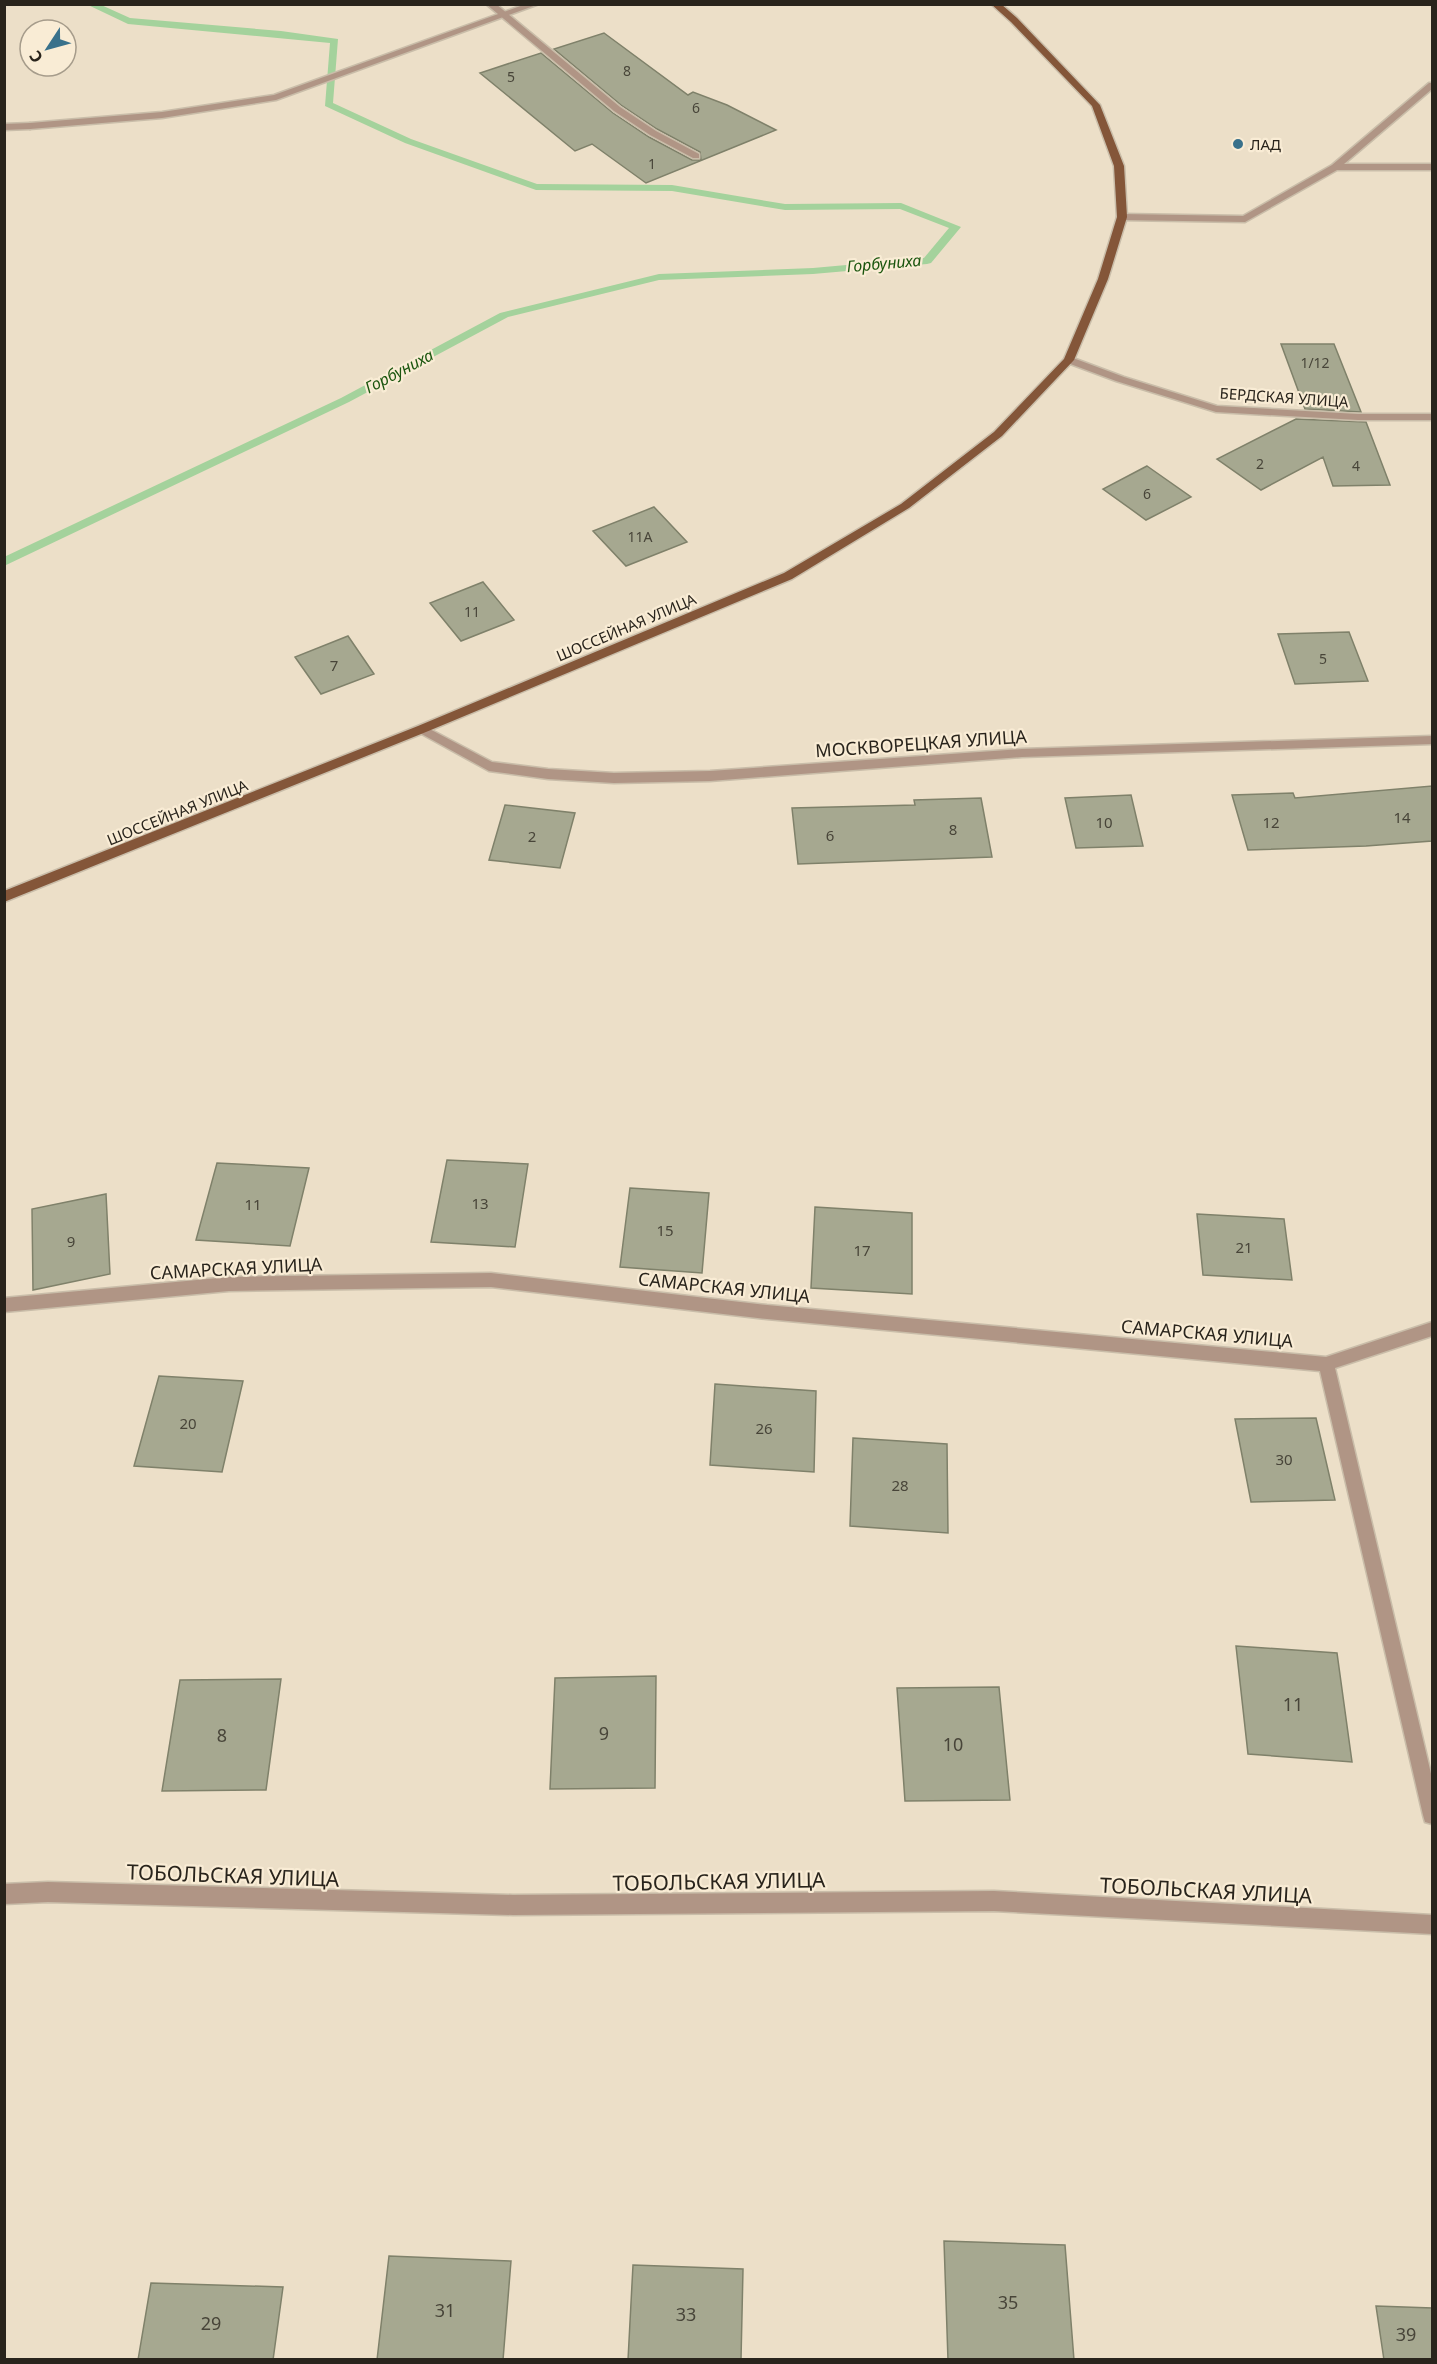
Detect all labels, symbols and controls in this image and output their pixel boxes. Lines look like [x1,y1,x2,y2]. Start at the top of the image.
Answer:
north arrow [18,18,78,78]
text: С [24,46,48,67]
house number: 8 [623,61,631,80]
house number: 5 [507,67,515,86]
house number: 6 [692,98,700,117]
place label: ЛАД [1250,134,1281,154]
marker: ЛАД [1231,137,1245,151]
house number: 1 [648,154,656,173]
water label: Горбуниха [846,249,922,277]
water label: Горбуниха [361,344,437,398]
house number: 1/12 [1300,353,1330,372]
street label: БЕРДСКАЯ УЛИЦА [1219,383,1349,412]
house number: 2 [1256,454,1264,473]
house number: 4 [1352,456,1360,475]
house number: 6 [1143,484,1151,503]
house number: 11А [628,527,653,546]
street label: ШОССЕЙНАЯ УЛИЦА [553,588,699,666]
house number: 11 [464,602,480,621]
house number: 5 [1319,649,1327,668]
house number: 7 [330,655,338,675]
street label: МОСКВОРЕЦКАЯ УЛИЦА [815,724,1028,762]
street label: ШОССЕЙНАЯ УЛИЦА [104,774,251,849]
house number: 14 [1393,807,1411,827]
house number: 10 [1095,812,1113,832]
house number: 12 [1262,812,1280,832]
house number: 8 [949,819,957,839]
house number: 6 [826,825,834,845]
house number: 2 [528,826,536,846]
house number: 13 [471,1193,489,1213]
house number: 11 [244,1194,262,1214]
house number: 15 [656,1220,674,1240]
house number: 9 [67,1231,75,1251]
house number: 21 [1235,1237,1253,1257]
house number: 17 [853,1240,871,1260]
street label: САМАРСКАЯ УЛИЦА [149,1251,323,1284]
street label: САМАРСКАЯ УЛИЦА [637,1266,812,1308]
street label: САМАРСКАЯ УЛИЦА [1120,1314,1295,1353]
house number: 20 [179,1413,197,1433]
house number: 26 [755,1418,773,1438]
house number: 30 [1275,1449,1293,1469]
house number: 28 [891,1475,909,1495]
house number: 11 [1283,1692,1303,1716]
house number: 9 [599,1721,609,1745]
house number: 8 [217,1723,227,1747]
house number: 10 [943,1732,963,1756]
street label: ТОБОЛЬСКАЯ УЛИЦА [126,1857,340,1893]
street label: ТОБОЛЬСКАЯ УЛИЦА [612,1865,826,1897]
street label: ТОБОЛЬСКАЯ УЛИЦА [1099,1870,1314,1910]
house number: 35 [998,2290,1018,2314]
house number: 31 [435,2298,455,2322]
house number: 33 [676,2302,696,2326]
house number: 29 [201,2311,221,2335]
house number: 39 [1396,2322,1416,2346]

